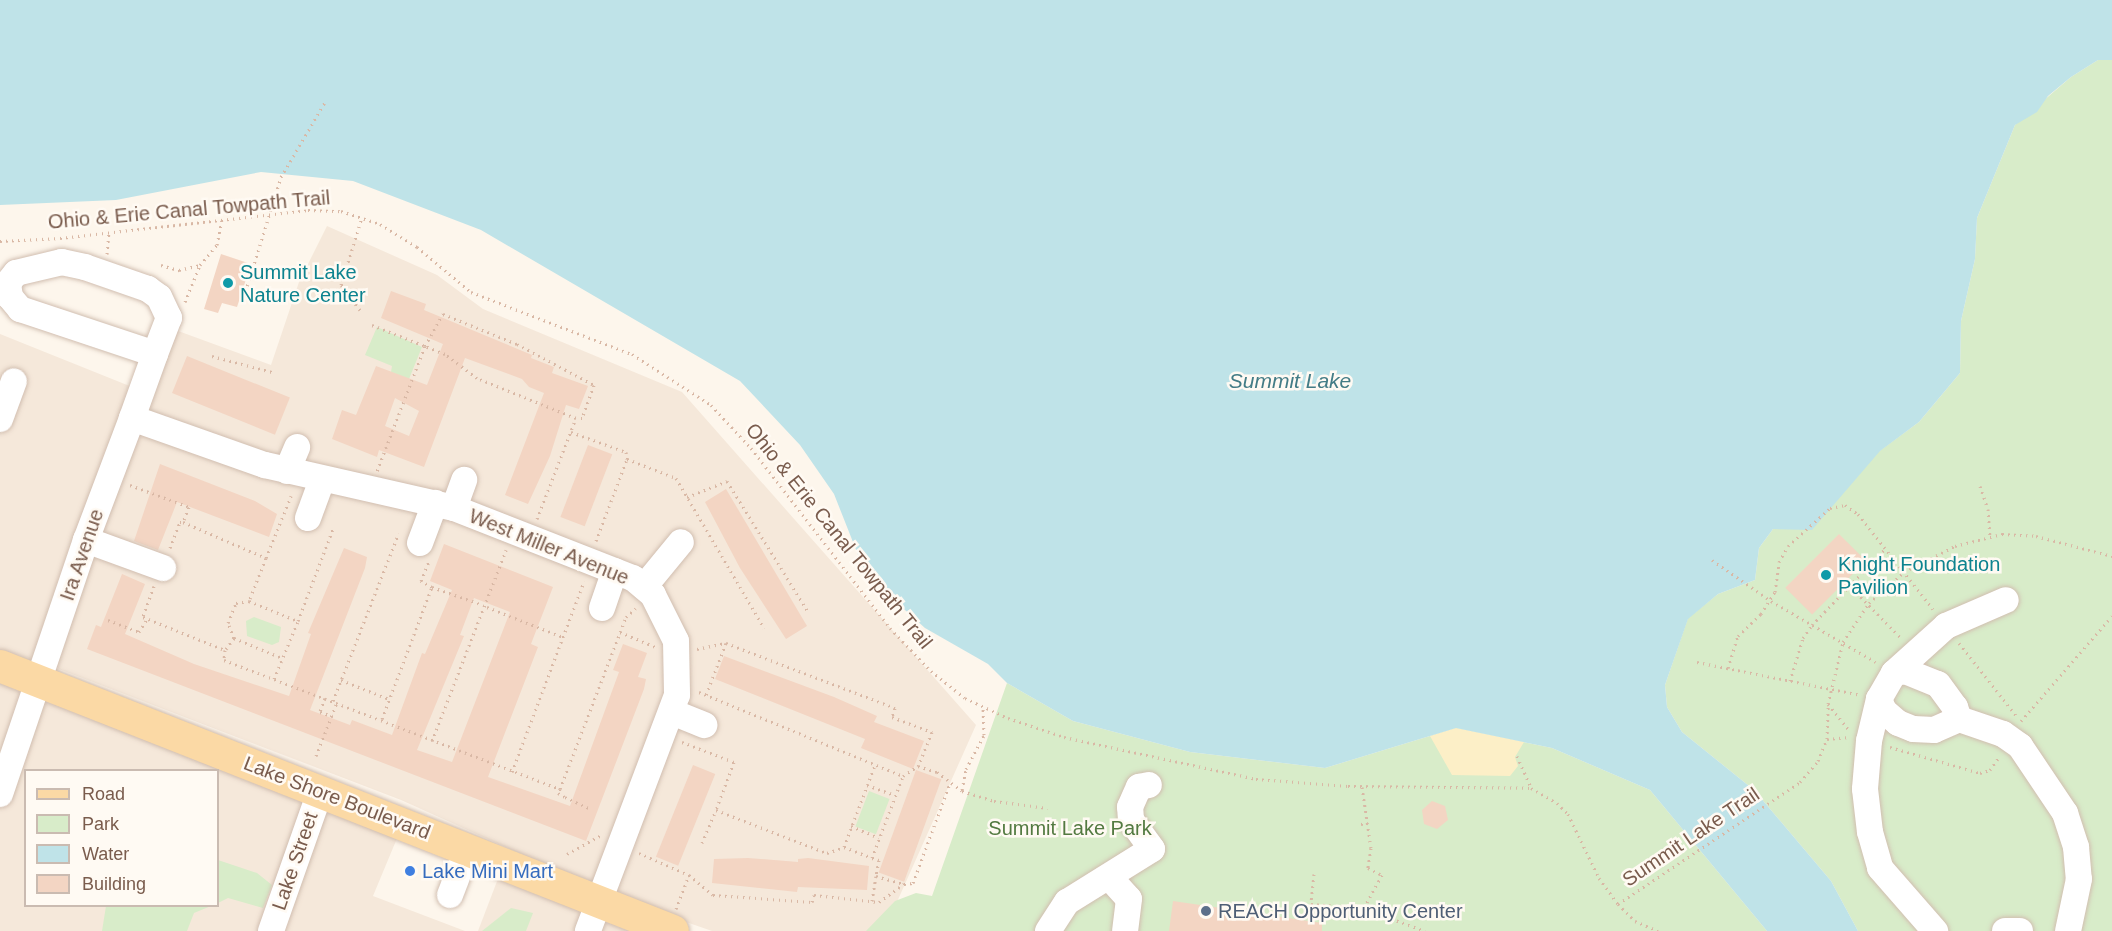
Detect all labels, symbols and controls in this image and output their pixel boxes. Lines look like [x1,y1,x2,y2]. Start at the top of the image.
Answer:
street label: Ohio & Erie Canal Towpath Trail [47,186,331,234]
place label: Summit Lake Nature Center [240,260,366,307]
marker: Summit Lake Nature Center [221,276,235,290]
water label: Summit Lake [1229,368,1351,394]
street label: Ohio & Erie Canal Towpath Trail [740,418,938,654]
street label: West Miller Avenue [465,504,633,590]
street label: Ira Avenue [55,506,109,604]
place label: Knight Foundation Pavilion [1838,552,2000,599]
marker: Knight Foundation Pavilion [1819,568,1833,582]
street label: Lake Shore Boulevard [240,751,434,845]
legend [24,769,219,907]
street label: Summit Lake Trail [1618,782,1764,892]
text: Road [82,784,125,804]
street label: Lake Street [267,809,323,913]
text: Park [82,814,119,834]
park label: Summit Lake Park [988,816,1152,840]
text: Water [82,844,129,864]
place label: Lake Mini Mart [422,859,553,883]
marker: Lake Mini Mart [403,864,417,878]
text: Building [82,874,146,894]
place label: REACH Opportunity Center [1218,899,1463,923]
marker: REACH Opportunity Center [1199,904,1213,918]

